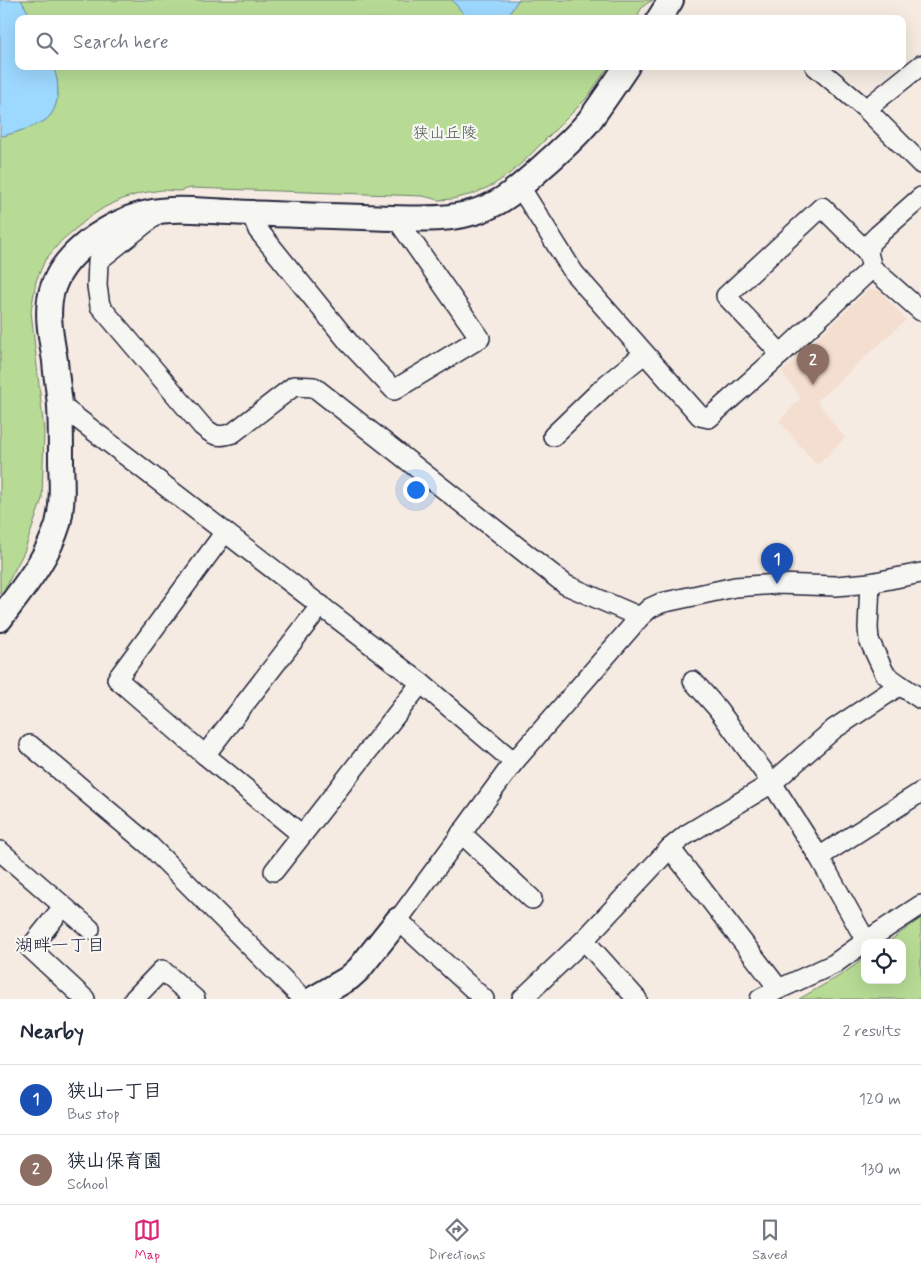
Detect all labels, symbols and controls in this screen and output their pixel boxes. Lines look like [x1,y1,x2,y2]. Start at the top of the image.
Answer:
search box [15,15,906,70]
icon: search [33,29,61,57]
text: Search here [73,30,169,55]
park label: 狭山丘陵 [413,123,477,144]
pin: 2 [797,344,829,385]
your location [403,477,429,503]
pin: 1 [761,543,793,584]
district label: 湖畔一丁目 [15,934,105,958]
map controls [861,939,906,984]
button: locate [861,939,906,984]
text: Nearby [20,1018,84,1046]
text: 2 results [843,1021,901,1042]
text: 狭山一丁目 [67,1079,162,1104]
text: 1 [32,1089,40,1110]
text: 120 m [859,1089,901,1110]
text: Bus stop [67,1104,120,1125]
text: 狭山保育園 [67,1149,162,1174]
text: 2 [32,1159,40,1180]
text: 130 m [860,1159,901,1180]
text: School [67,1174,108,1195]
tab: Map [133,1216,161,1264]
tab: Directions [428,1216,486,1264]
tab: Saved [752,1216,788,1264]

